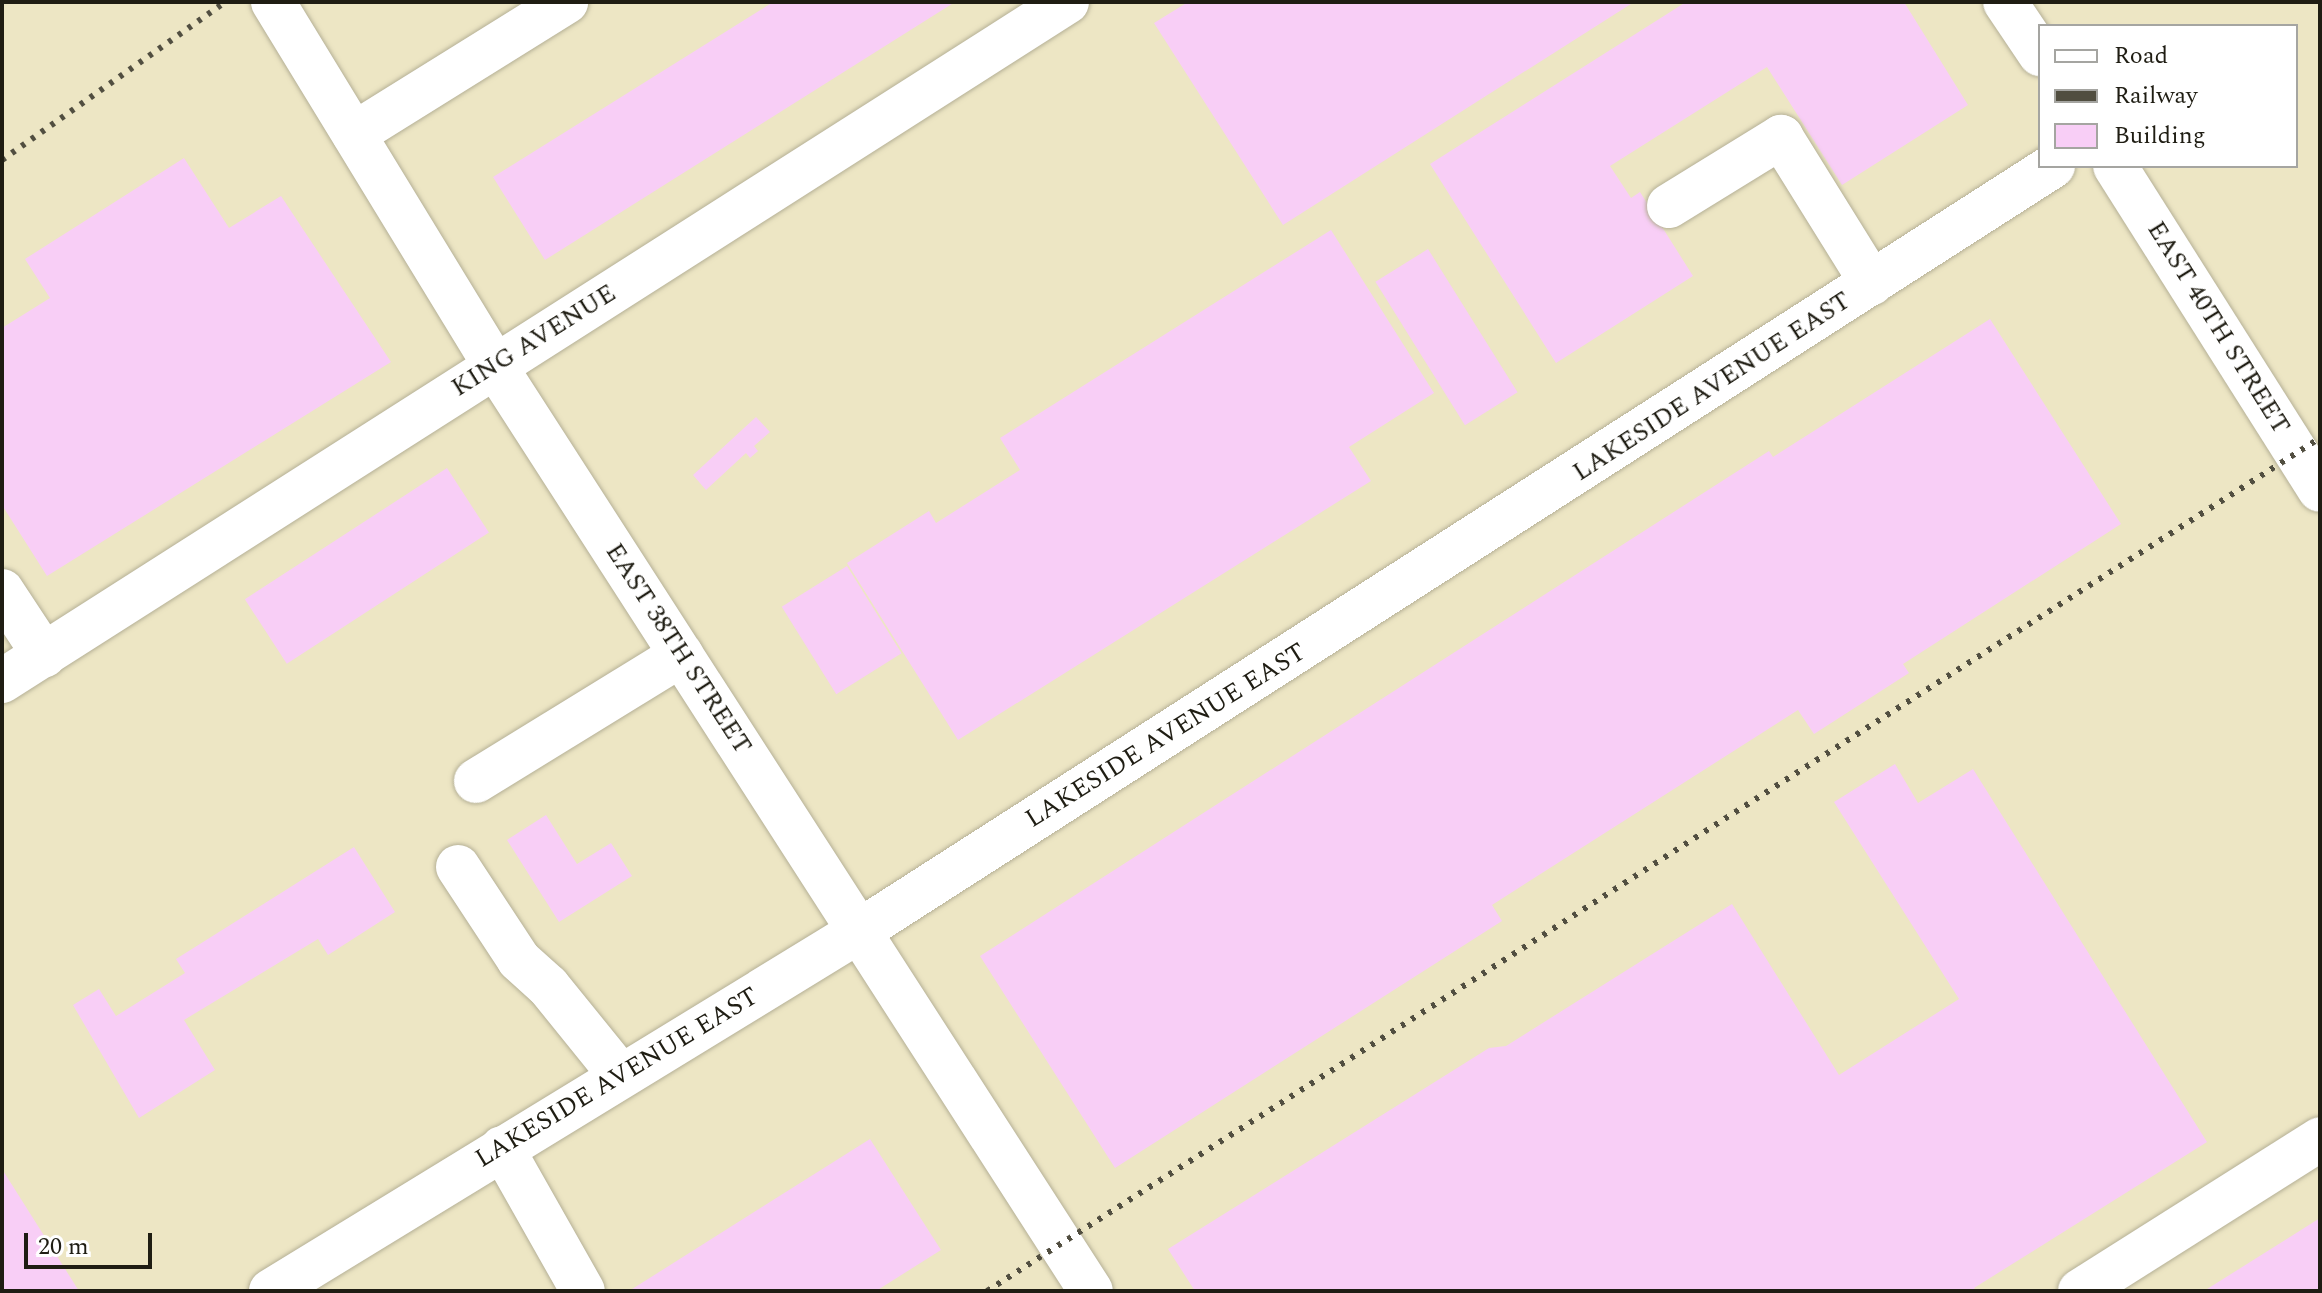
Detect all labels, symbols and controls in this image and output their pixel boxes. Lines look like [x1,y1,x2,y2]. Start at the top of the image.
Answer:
legend [2038,24,2298,168]
text: Road [2114,38,2168,74]
text: Railway [2114,78,2198,114]
text: Building [2114,118,2206,154]
street label: EAST 40TH STREET [2140,216,2296,440]
street label: KING AVENUE [446,278,622,404]
street label: LAKESIDE AVENUE EAST [1567,285,1857,489]
street label: EAST 38TH STREET [598,538,758,760]
street label: LAKESIDE AVENUE EAST [1020,637,1312,835]
street label: LAKESIDE AVENUE EAST [470,981,764,1175]
scale bar [28,1217,156,1267]
text: 20 m [38,1229,89,1265]

